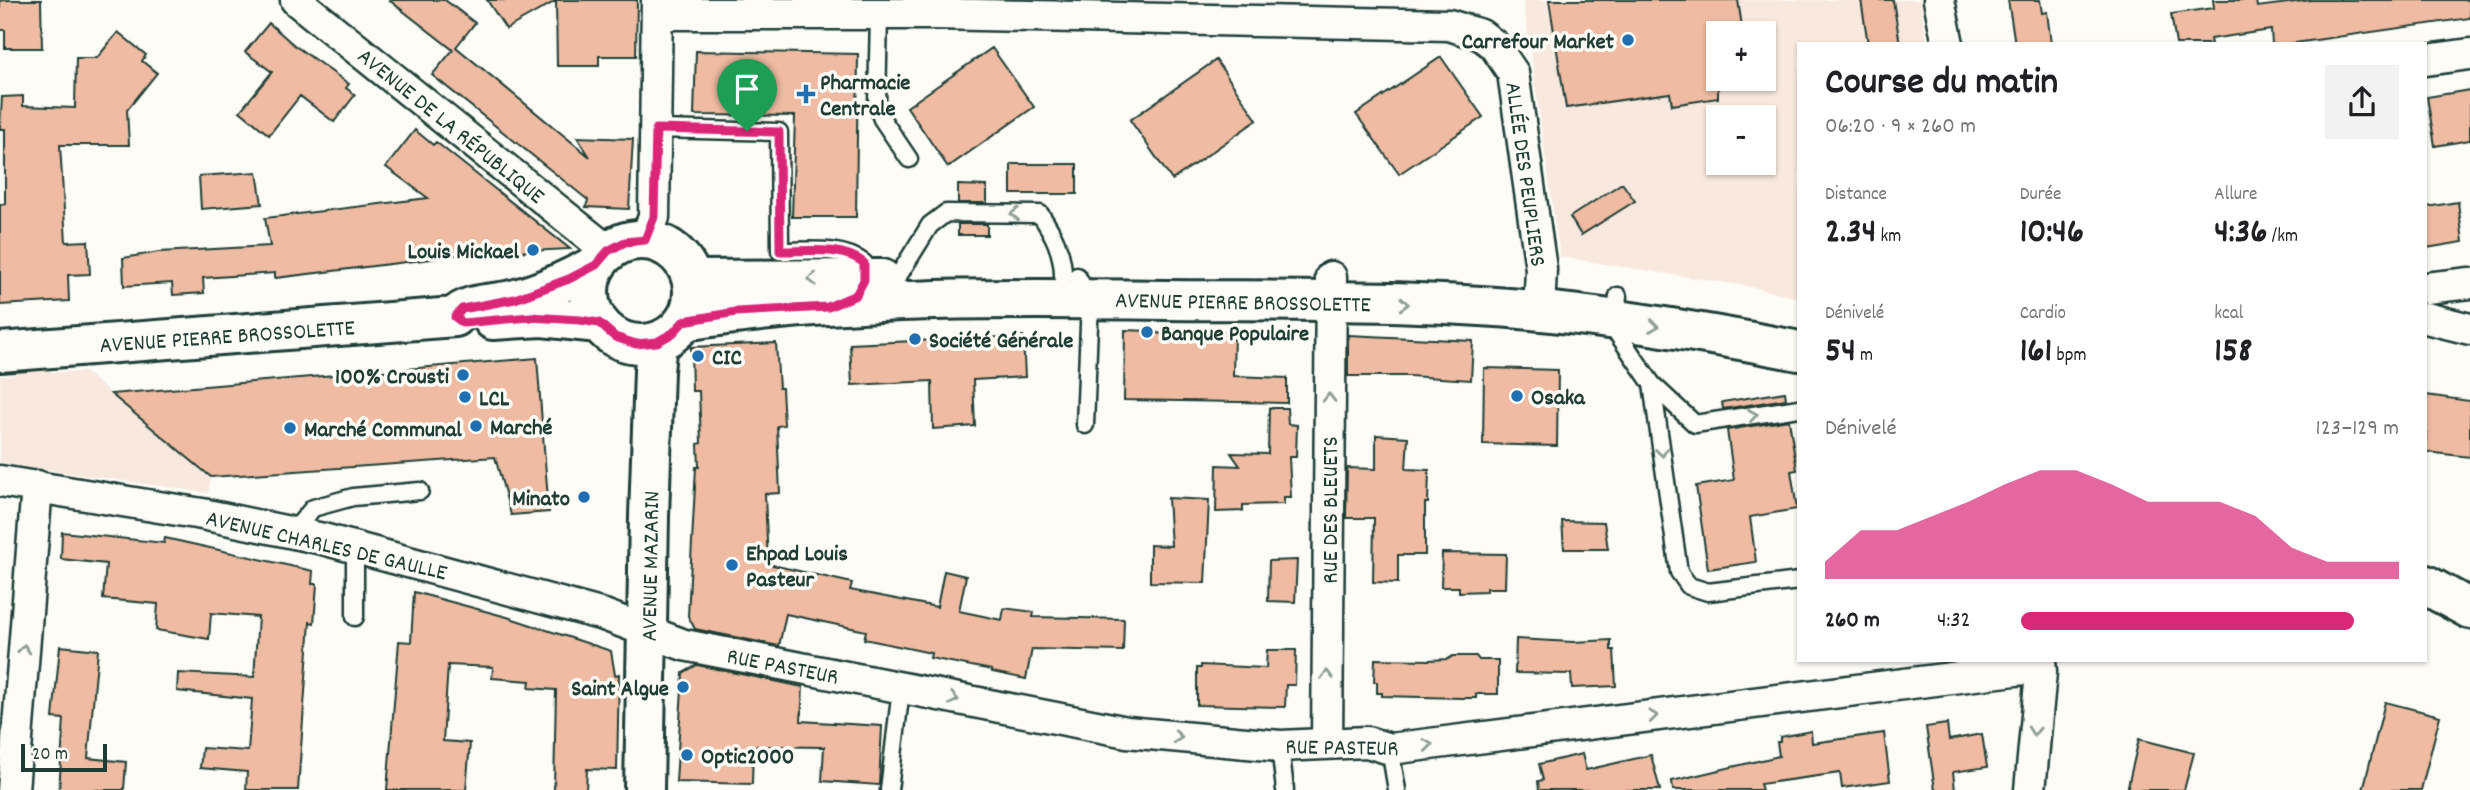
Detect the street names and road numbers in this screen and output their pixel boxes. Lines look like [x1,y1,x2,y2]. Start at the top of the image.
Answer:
street label: AVENUE DE LA RÉPUBLIQUE [349,42,551,214]
street label: ALLÉE DES PEUPLIERS [1494,80,1553,269]
street label: AVENUE PIERRE BROSSOLETTE [1115,286,1372,323]
street label: AVENUE PIERRE BROSSOLETTE [98,313,357,364]
street label: RUE DES BLEUETS [1316,436,1349,584]
street label: AVENUE MAZARIN [635,490,670,642]
street label: AVENUE CHARLES DE GAULLE [202,504,451,591]
street label: RUE PASTEUR [724,641,841,695]
street label: RUE PASTEUR [1285,732,1399,767]

